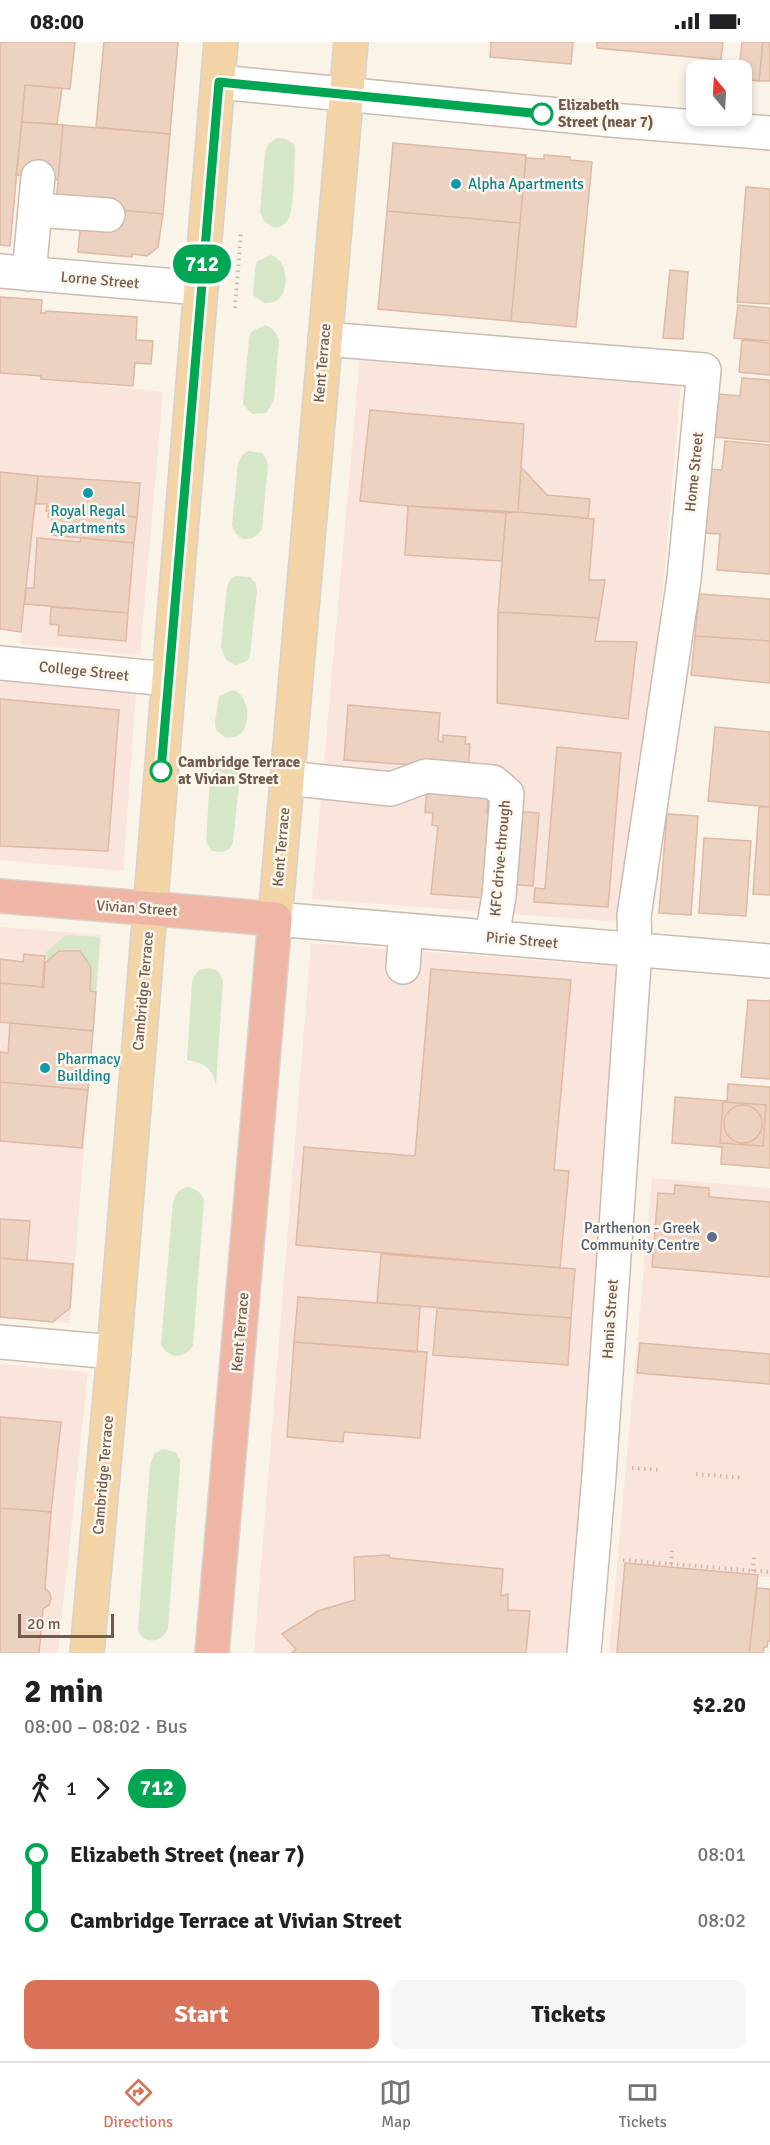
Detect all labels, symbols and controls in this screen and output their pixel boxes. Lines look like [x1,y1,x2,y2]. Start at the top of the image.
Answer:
text: 08:00 [30,8,84,35]
north arrow [686,60,752,126]
map controls [686,60,752,126]
place label: Elizabeth Street (near 7) [558,96,653,131]
marker: Elizabeth Street (near 7) [531,103,553,125]
place label: Alpha Apartments [468,175,584,193]
marker: Alpha Apartments [449,177,463,191]
line badge: 712 [168,244,236,284]
text: 712 [185,251,219,277]
street label: Lorne Street [60,268,140,292]
street label: Kent Terrace [310,323,334,403]
street label: Home Street [681,431,707,513]
marker: Royal Regal Apartments [81,486,95,500]
place label: Royal Regal Apartments [50,502,126,537]
street label: College Street [38,657,130,685]
place label: Cambridge Terrace at Vivian Street [178,753,300,788]
marker: Cambridge Terrace at Vivian Street [150,760,172,782]
street label: KFC drive-through [486,799,514,917]
street label: Kent Terrace [269,807,293,887]
street label: Vivian Street [96,896,178,920]
street label: Pirie Street [485,928,559,952]
street label: Cambridge Terrace [129,931,157,1051]
place label: Pharmacy Building [57,1050,120,1085]
marker: Pharmacy Building [38,1061,52,1075]
place label: Parthenon - Greek Community Centre [581,1219,700,1254]
marker: Parthenon - Greek Community Centre [705,1230,719,1244]
street label: Hania Street [598,1278,622,1360]
street label: Kent Terrace [228,1292,252,1372]
street label: Cambridge Terrace [89,1415,117,1535]
scale bar [18,1611,114,1638]
text: 20 m [27,1614,61,1634]
text: 2 min [24,1671,104,1712]
text: $2.20 [692,1691,746,1718]
text: 08:00 – 08:02 · Bus [24,1714,187,1739]
icon: walk [24,1772,57,1805]
icon: forward [86,1772,119,1805]
text: 712 [140,1775,174,1801]
text: 1 [66,1776,77,1801]
text: Elizabeth Street (near 7) [70,1841,305,1868]
text: 08:01 [697,1842,746,1867]
text: Cambridge Terrace at Vivian Street [70,1907,402,1934]
text: 08:02 [697,1908,746,1933]
button: Start [24,1980,379,2049]
button: Tickets [391,1980,746,2049]
tab: Directions [103,2076,173,2132]
tab: Map [379,2076,412,2132]
tab: Tickets [619,2076,667,2132]

